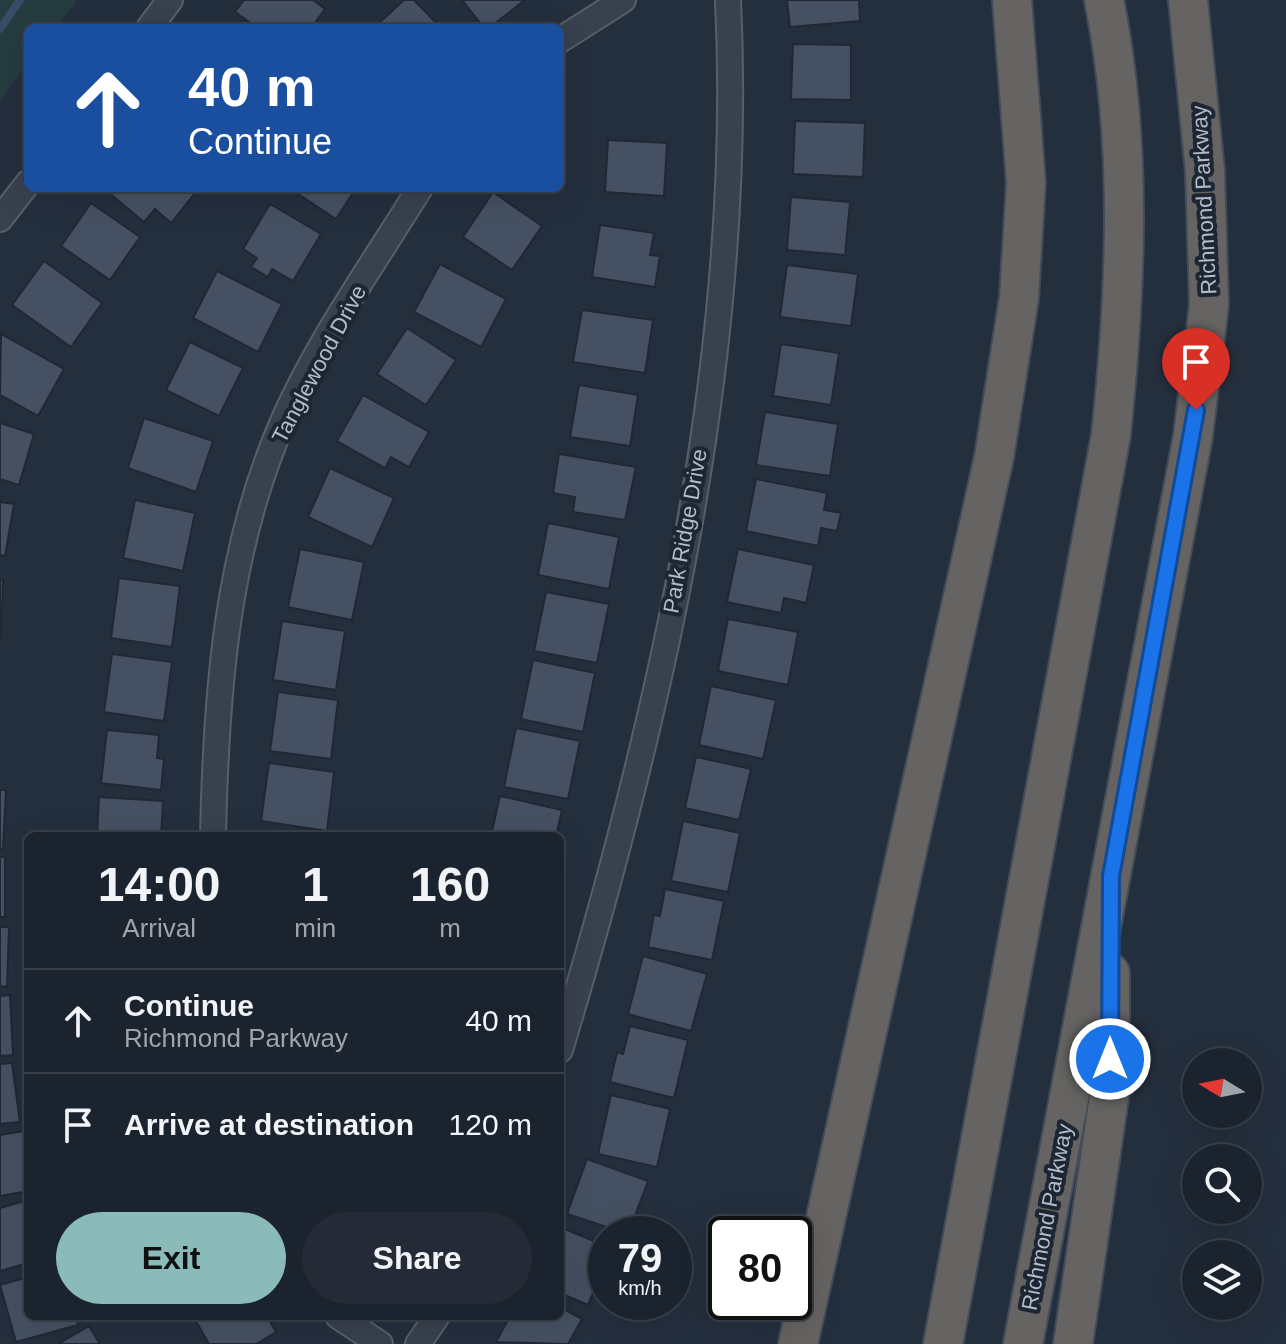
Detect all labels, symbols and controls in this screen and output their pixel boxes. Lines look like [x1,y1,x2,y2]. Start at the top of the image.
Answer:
text: 40 m [188,55,316,118]
icon: ahead [56,56,160,160]
street label: Richmond Parkway [1187,105,1221,295]
text: Continue [188,121,332,162]
street label: Tanglewood Drive [267,281,371,447]
pin [1162,328,1230,410]
icon: arrive [1174,340,1218,384]
street label: Park Ridge Drive [658,447,712,615]
text: 14:00 [98,858,221,911]
text: 1 [302,858,329,911]
text: 160 [410,858,490,911]
text: Arrival [122,913,196,943]
text: min [294,913,336,943]
text: m [439,913,461,943]
text: Continue [124,989,254,1022]
icon: ahead [56,999,100,1043]
text: 40 m [465,1004,532,1037]
position arrow [1068,1017,1152,1101]
text: Richmond Parkway [124,1023,348,1053]
north arrow [1182,1048,1262,1128]
map controls [1182,1048,1262,1320]
icon: arrive [56,1103,100,1147]
text: Arrive at destination [124,1108,414,1141]
text: 120 m [449,1108,532,1141]
street label: Richmond Parkway [1017,1122,1077,1312]
button: search [1182,1144,1262,1224]
button: Exit [56,1212,286,1304]
button: Share [302,1212,532,1304]
speed limit sign: 80 [708,1216,812,1320]
text: 79 [618,1236,662,1280]
button: layers [1182,1240,1262,1320]
text: km/h [618,1277,662,1299]

